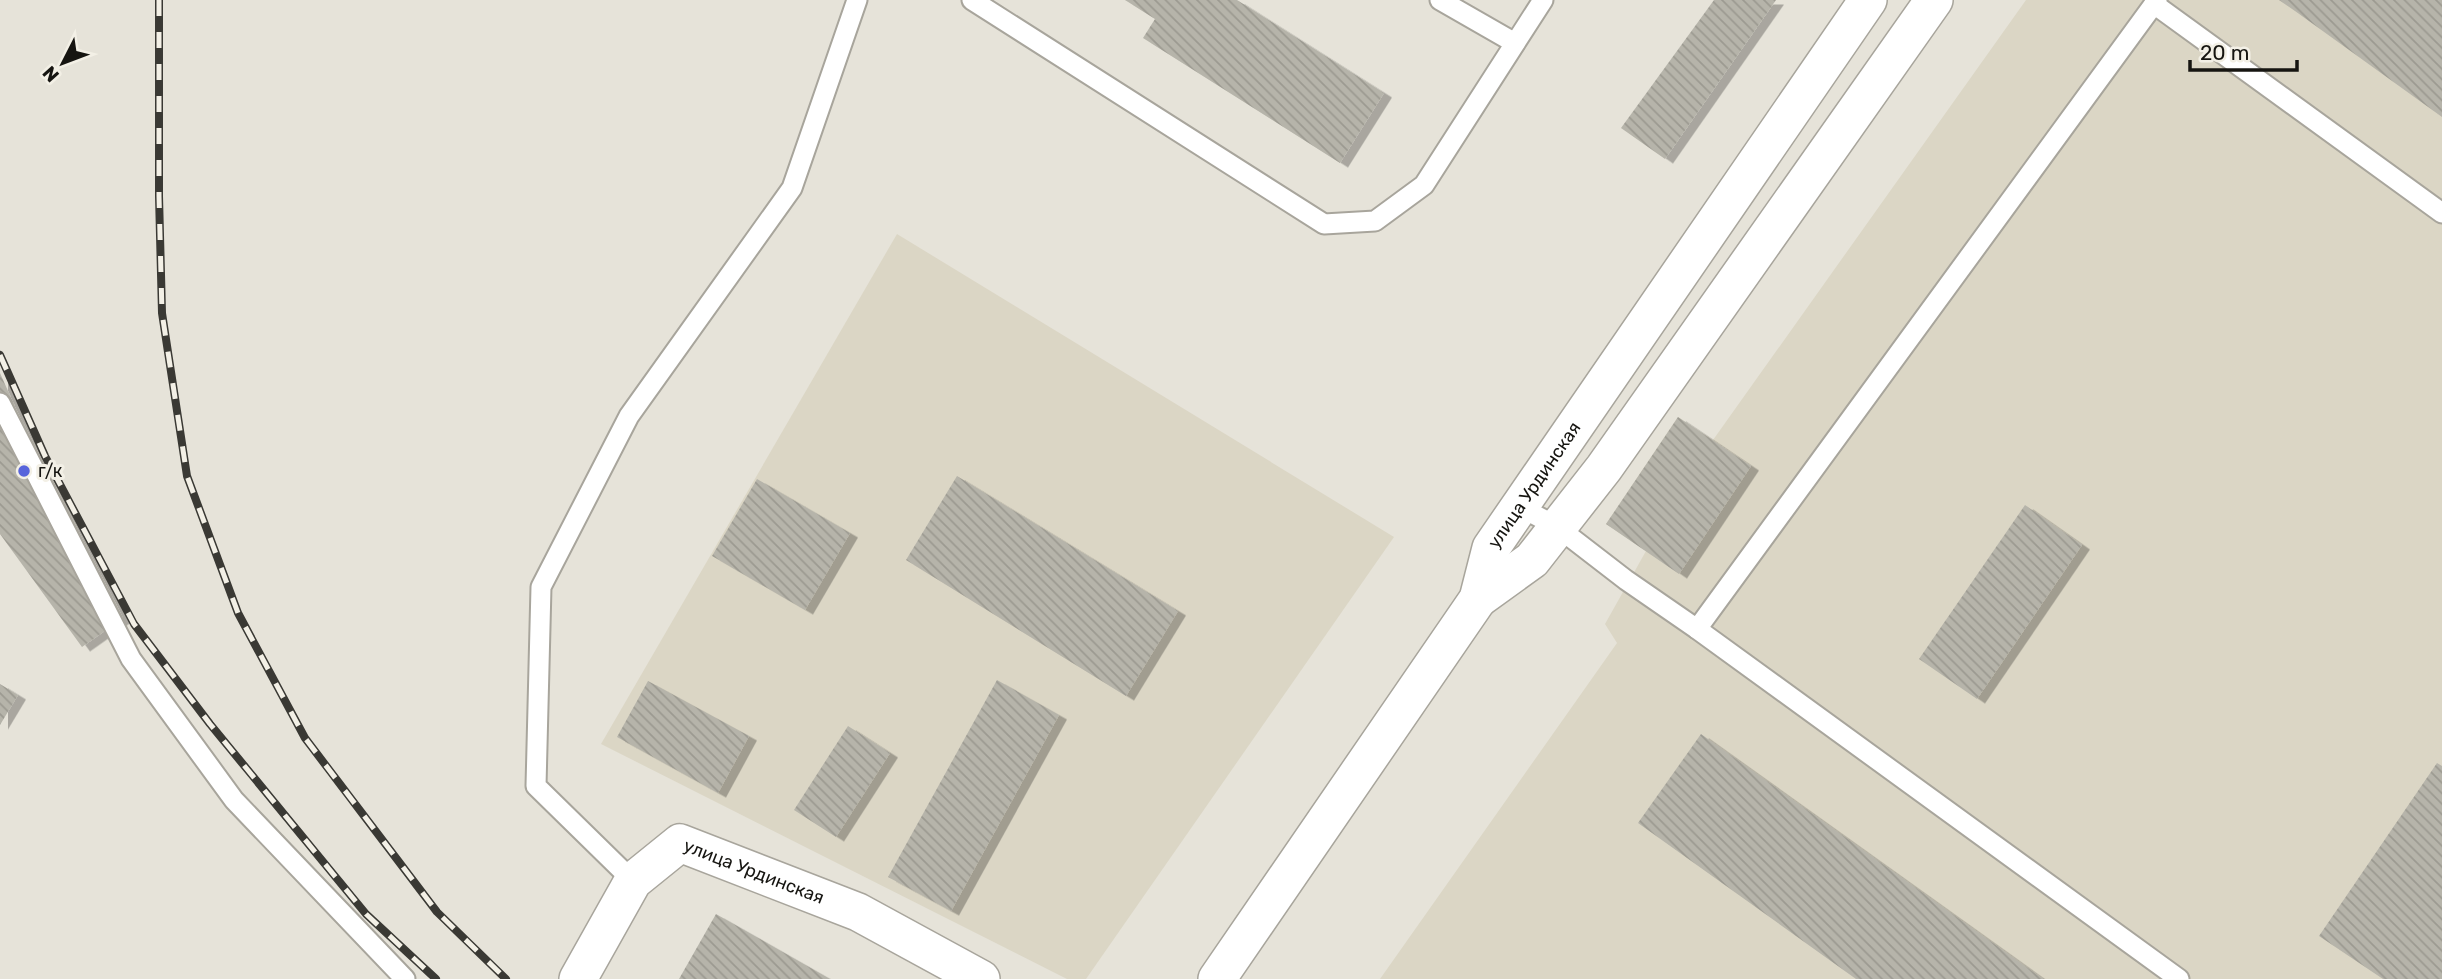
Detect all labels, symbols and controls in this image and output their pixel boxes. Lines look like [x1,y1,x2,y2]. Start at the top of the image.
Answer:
north arrow [28,28,98,98]
scale bar [2190,28,2297,72]
text: 20 m [2200,40,2249,65]
text: N [38,61,64,87]
street label: улица Урдинская [1483,417,1586,553]
place label: г/к [38,460,63,482]
marker: г/к [16,463,32,479]
street label: улица Урдинская [680,834,827,909]

